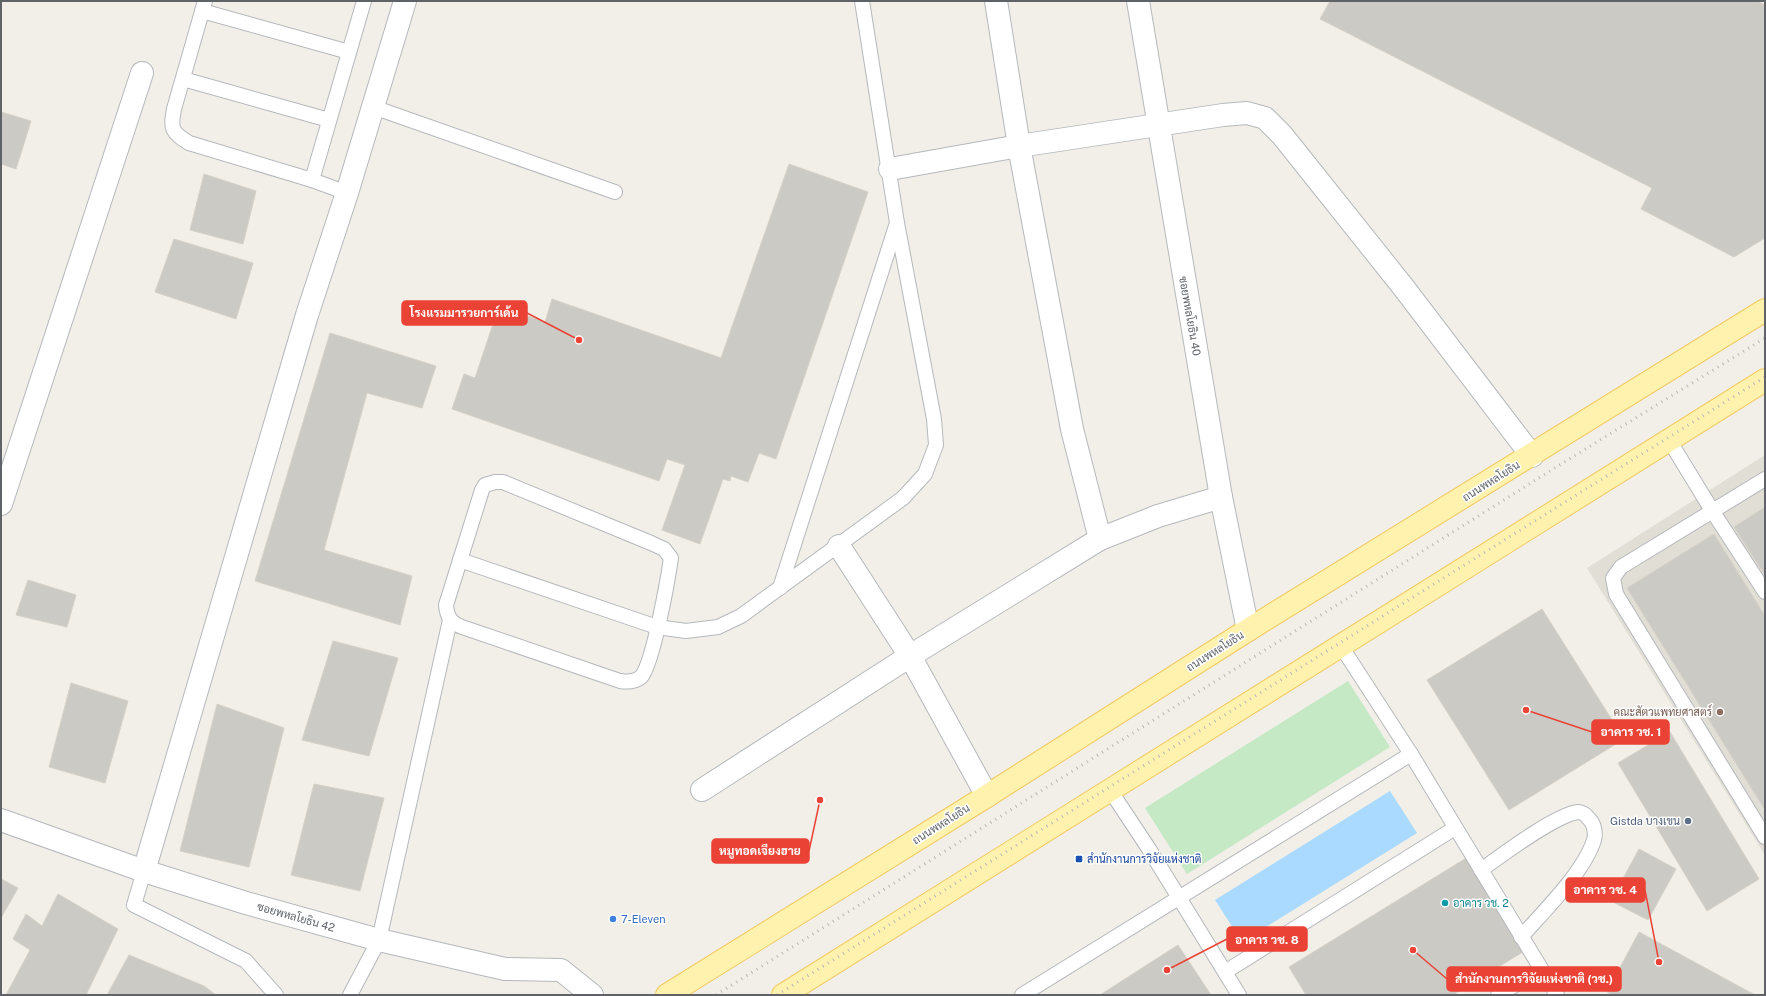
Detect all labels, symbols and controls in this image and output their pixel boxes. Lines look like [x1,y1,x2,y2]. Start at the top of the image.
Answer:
street label: ซอยพหลโยธิน 40 [1177,275,1205,357]
callout: โรงแรมมารวยการ์เด้น [402,301,527,325]
text: โรงแรมมารวยการ์เด้น [408,305,519,320]
street label: ถนนพหลโยธิน [1459,457,1522,503]
street label: ถนนพหลโยธิน [1183,627,1246,673]
place label: คณะสัตวแพทยศาสตร์ [1614,704,1712,718]
marker: คณะสัตวแพทยศาสตร์ [1715,707,1725,717]
callout: อาคาร วช. 1 [1592,720,1669,744]
text: อาคาร วช. 1 [1601,725,1661,739]
street label: ถนนพหลโยธิน [909,800,972,846]
place label: Gistda บางเขน [1610,815,1680,827]
marker: Gistda บางเขน [1683,816,1693,826]
callout: หมูทอดเจียงฮาย [712,839,809,863]
text: หมูทอดเจียงฮาย [719,843,801,859]
place label: สำนักงานการวิจัยแห่งชาติ [1087,852,1201,865]
marker: สำนักงานการวิจัยแห่งชาติ [1074,854,1084,864]
callout: อาคาร วช. 4 [1566,878,1645,902]
text: อาคาร วช. 4 [1573,883,1637,897]
place label: อาคาร วช. 2 [1453,897,1509,909]
street label: ซอยพหลโยธิน 42 [256,898,337,934]
marker: อาคาร วช. 2 [1440,898,1450,908]
place label: 7-Eleven [621,913,666,925]
marker: 7-Eleven [608,914,618,924]
callout: อาคาร วช. 8 [1227,927,1307,951]
text: อาคาร วช. 8 [1235,933,1299,947]
callout: สำนักงานการวิจัยแห่งชาติ (วช.) [1447,967,1621,991]
text: สำนักงานการวิจัยแห่งชาติ (วช.) [1455,972,1613,986]

